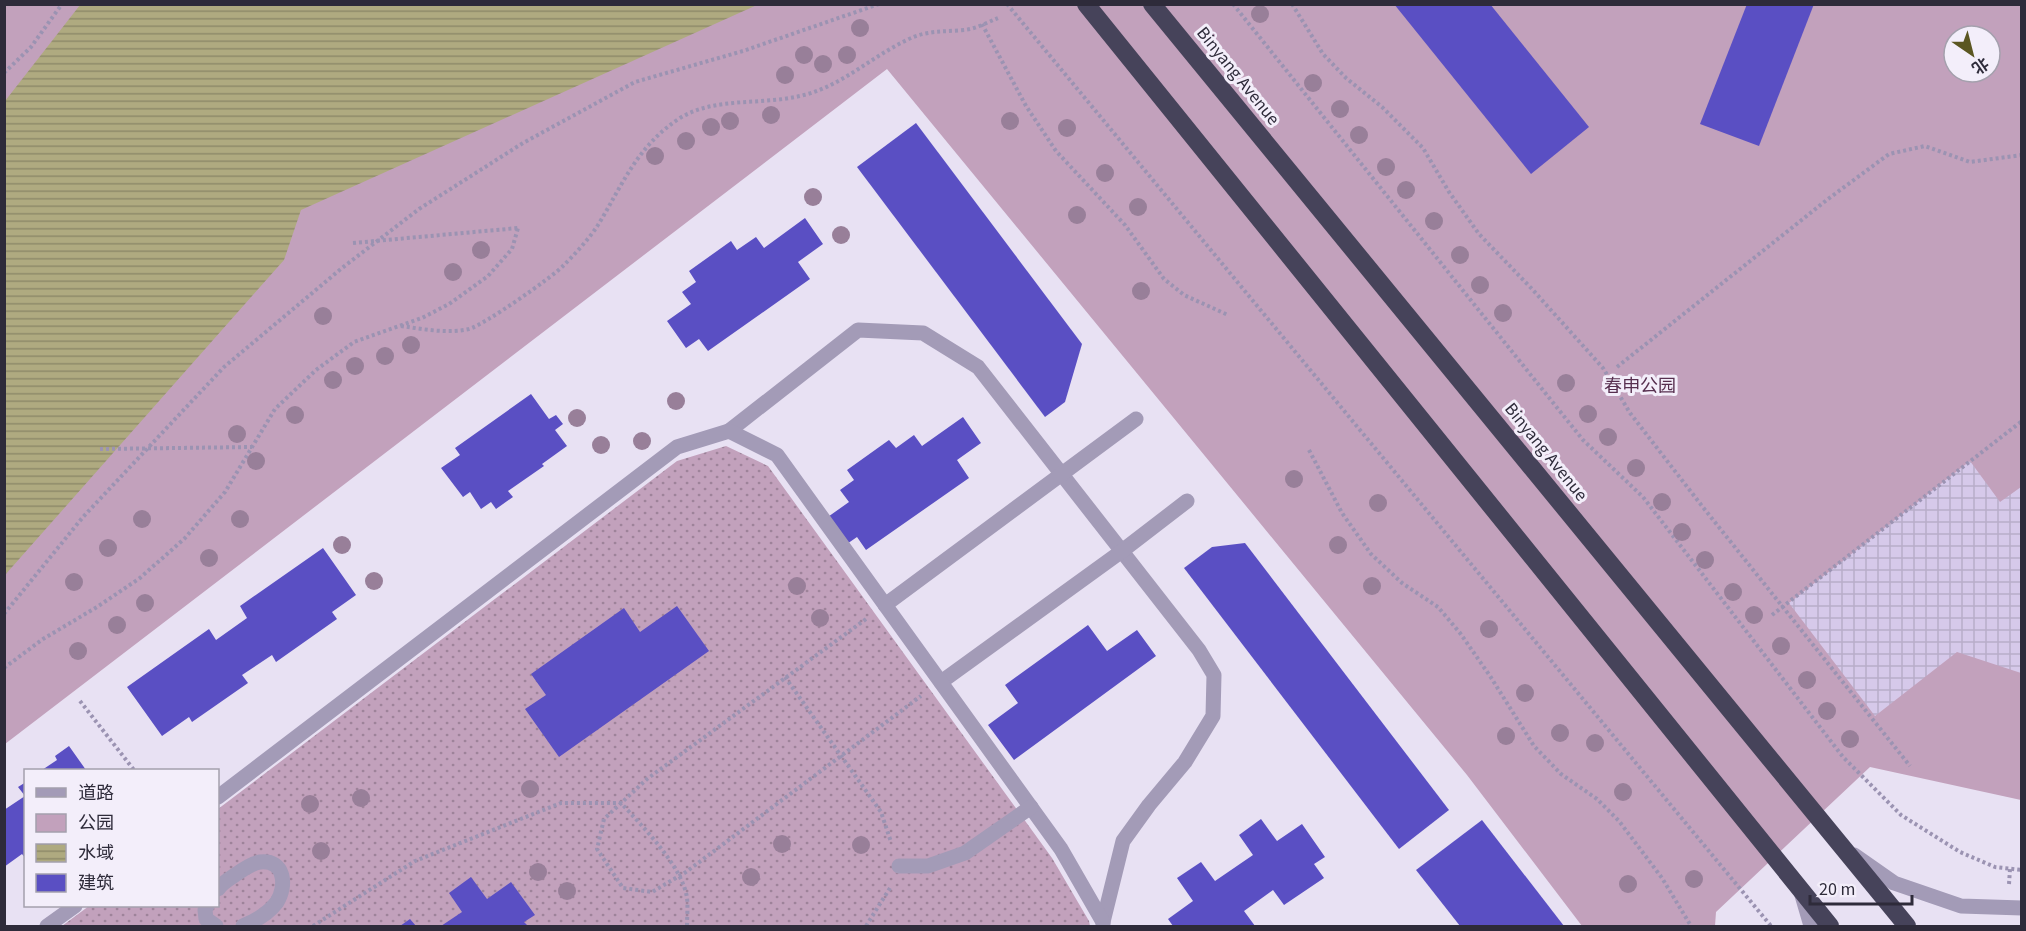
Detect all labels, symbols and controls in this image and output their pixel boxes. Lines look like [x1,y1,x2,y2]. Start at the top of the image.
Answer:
street label: Binyang Avenue [1191,22,1286,131]
north arrow [1942,24,2002,84]
text: 北 [1967,52,1993,79]
park label: 春申公园 [1604,374,1676,399]
street label: Binyang Avenue [1499,398,1594,507]
legend [24,769,219,907]
text: 道路 [78,781,114,806]
text: 公园 [78,811,114,836]
text: 水域 [78,841,114,866]
scale bar [1810,868,1912,906]
text: 建筑 [78,871,114,896]
text: 20 m [1819,877,1855,902]

